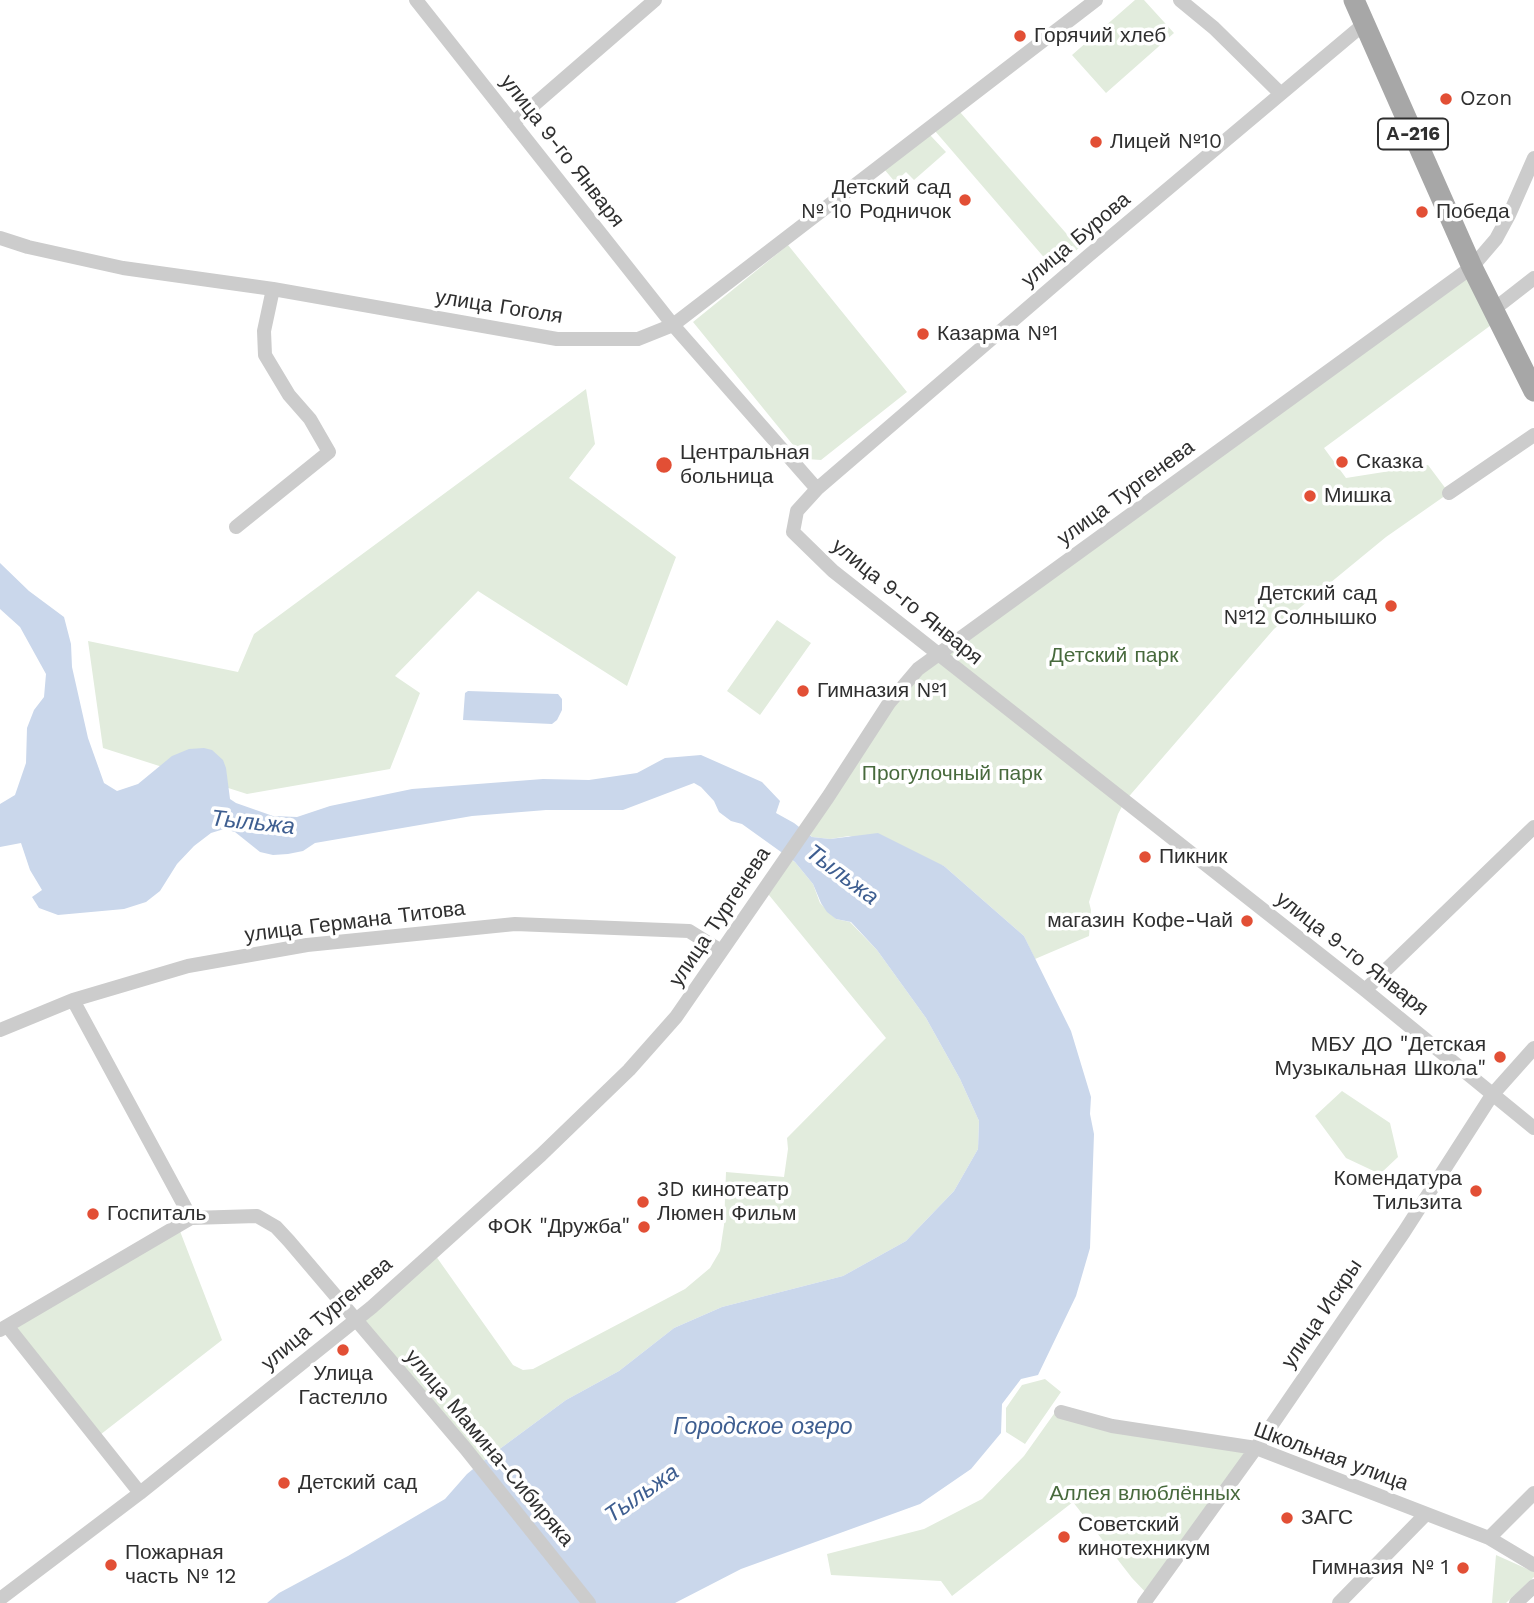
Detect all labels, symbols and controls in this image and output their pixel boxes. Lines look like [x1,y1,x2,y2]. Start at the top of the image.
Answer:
place label: Горячий хлеб [1034,23,1166,49]
marker: Горячий хлеб [1012,28,1028,44]
street label: улица 9-го Января [495,70,629,232]
place label: Ozon [1460,86,1512,112]
marker: Ozon [1438,91,1454,107]
road number: А-216 [1378,118,1448,150]
place label: Лицей №10 [1110,129,1222,155]
marker: Лицей №10 [1088,134,1104,150]
place label: Детский сад № 10 Родничок [801,175,951,225]
street label: улица Бурова [1016,187,1136,293]
marker: Детский сад № 10 Родничок [957,192,973,208]
place label: Победа [1436,199,1510,225]
marker: Победа [1414,204,1430,220]
street label: улица Гоголя [434,284,564,330]
place label: Казарма №1 [937,321,1058,347]
marker: Казарма №1 [915,326,931,342]
street label: улица Тургенева [1053,435,1199,551]
place label: Центральная больница [680,440,810,490]
place label: Сказка [1356,449,1423,475]
marker: Сказка [1334,454,1350,470]
marker: Центральная больница [654,455,674,475]
place label: Мишка [1324,483,1391,509]
marker: Мишка [1302,488,1318,504]
street label: улица 9-го Января [826,533,988,671]
place label: Детский сад №12 Солнышко [1223,581,1377,631]
marker: Детский сад №12 Солнышко [1383,598,1399,614]
park label: Детский парк [1050,643,1178,669]
place label: Гимназия №1 [817,678,947,704]
marker: Гимназия №1 [795,683,811,699]
park label: Прогулочный парк [862,761,1042,787]
water label: Тыльжа [210,805,296,841]
water label: Тыльжа [800,839,884,911]
street label: улица Тургенева [664,842,776,992]
place label: Пикник [1159,844,1228,870]
marker: Пикник [1137,849,1153,865]
street label: улица 9-го Января [1271,887,1433,1021]
street label: улица Германа Титова [243,896,467,948]
place label: магазин Кофе-Чай [1047,908,1233,934]
marker: магазин Кофе-Чай [1239,913,1255,929]
place label: МБУ ДО "Детская Музыкальная Школа" [1274,1032,1486,1082]
marker: МБУ ДО "Детская Музыкальная Школа" [1492,1049,1508,1065]
place label: Комендатура Тильзита [1333,1166,1462,1216]
place label: 3D кинотеатр Люмен Фильм [657,1177,796,1227]
marker: Комендатура Тильзита [1468,1183,1484,1199]
marker: 3D кинотеатр Люмен Фильм [635,1194,651,1210]
place label: Госпиталь [107,1201,207,1227]
marker: Госпиталь [85,1206,101,1222]
place label: ФОК "Дружба" [487,1214,630,1240]
marker: ФОК "Дружба" [636,1219,652,1235]
street label: улица Тургенева [256,1252,398,1376]
street label: улица Искры [1276,1255,1368,1373]
marker: Улица Гастелло [335,1342,351,1358]
street label: улица Мамина-Сибиряка [399,1344,579,1552]
place label: Улица Гастелло [298,1361,388,1411]
water label: Городское озеро [673,1413,853,1441]
street label: Школьная улица [1250,1417,1412,1497]
water label: Тыльжа [600,1459,684,1529]
place label: Детский сад [298,1470,417,1496]
marker: Детский сад [276,1475,292,1491]
park label: Аллея влюблённых [1049,1481,1241,1507]
place label: ЗАГС [1301,1505,1353,1531]
marker: ЗАГС [1279,1510,1295,1526]
place label: Советский кинотехникум [1078,1512,1210,1562]
marker: Советский кинотехникум [1056,1529,1072,1545]
place label: Пожарная часть № 12 [125,1540,236,1590]
place label: Гимназия № 1 [1311,1555,1449,1581]
marker: Пожарная часть № 12 [103,1557,119,1573]
marker: Гимназия № 1 [1455,1560,1471,1576]

